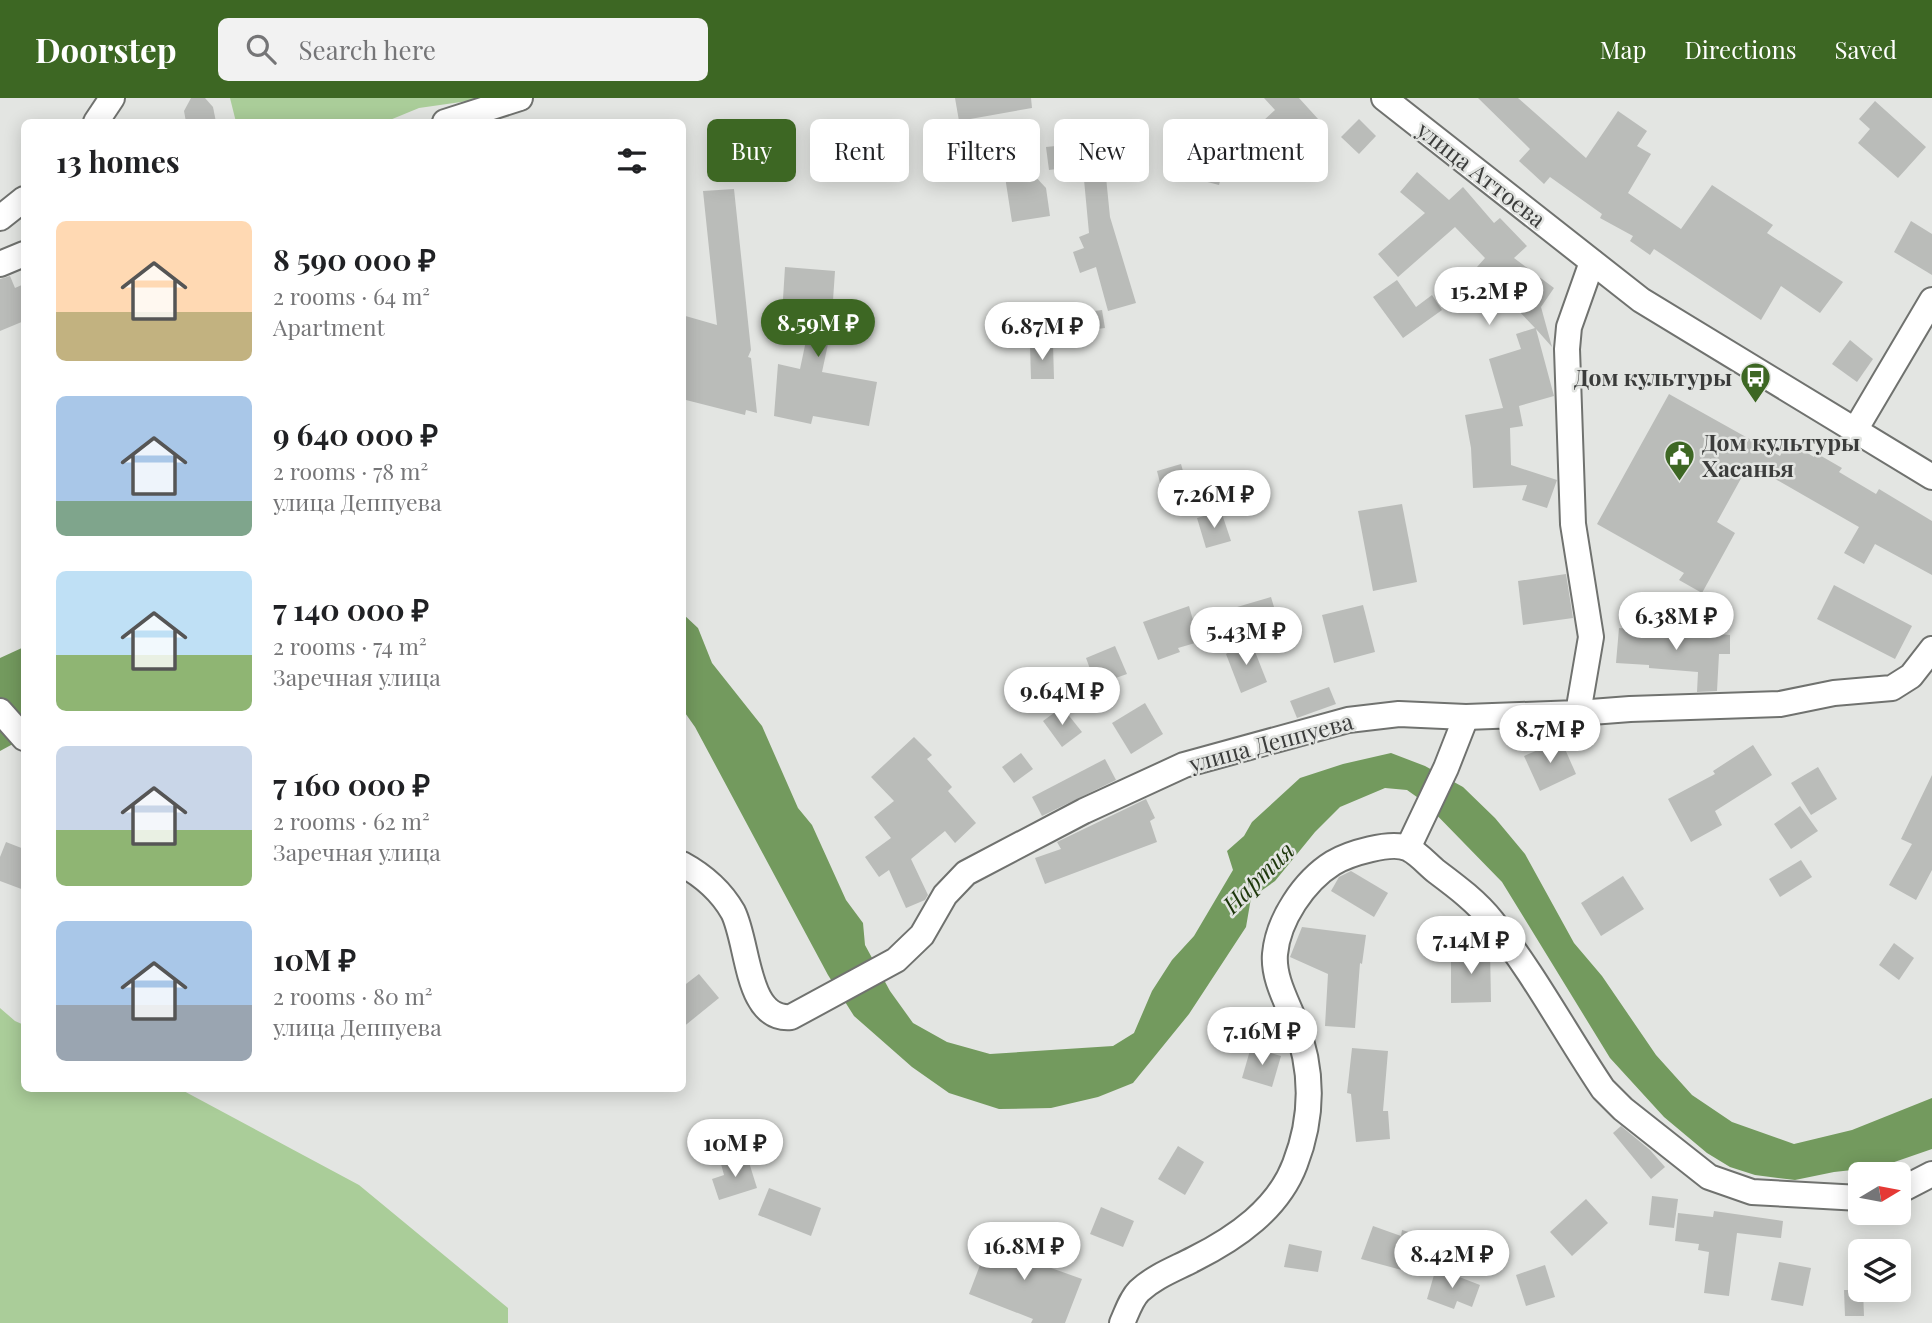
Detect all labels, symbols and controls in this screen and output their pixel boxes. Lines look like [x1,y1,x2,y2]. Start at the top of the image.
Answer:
search box [218,18,708,81]
text: Doorstep [35,27,176,71]
icon: search [242,30,280,68]
text: Search here [298,32,436,67]
text: Map [1600,33,1646,65]
text: Directions [1684,33,1797,65]
text: Saved [1835,33,1897,65]
street label: улица Аттоева [1410,113,1553,234]
chip: Buy [707,119,796,182]
chip: Rent [810,119,909,182]
chip: Filters [923,119,1040,182]
chip: New [1054,119,1149,182]
chip: Apartment [1163,119,1328,182]
text: 13 homes [56,141,180,181]
icon: filters [613,142,651,180]
text: 8 590 000 ₽ [273,239,436,279]
icon: home [112,249,196,333]
pin: 15.2M ₽ [1424,268,1554,327]
text: 15.2M ₽ [1450,274,1528,305]
text: 2 rooms · 64 m² [273,280,430,311]
pin: 8.59M ₽ [753,300,883,359]
pin: 6.87M ₽ [977,302,1107,362]
text: 8.59M ₽ [777,306,859,337]
text: 6.87M ₽ [1001,309,1083,340]
text: Apartment [273,311,385,342]
place label: Дом культуры [1574,361,1732,392]
bus stop icon: Дом культуры [1738,361,1772,405]
text: 9 640 000 ₽ [273,414,438,454]
icon: home [112,424,196,508]
place label: Дом культуры Хасанья [1702,426,1860,483]
public building icon: Дом культуры Хасанья [1662,439,1696,483]
text: 2 rooms · 78 m² [273,455,428,486]
pin: 7.26M ₽ [1149,470,1279,530]
text: 7.26M ₽ [1174,477,1254,508]
text: улица Деппуева [273,486,442,517]
text: 7 140 000 ₽ [273,589,429,629]
pin: 6.38M ₽ [1611,592,1741,652]
icon: home [112,599,196,683]
text: 6.38M ₽ [1635,599,1717,630]
pin: 5.43M ₽ [1181,608,1311,667]
text: 5.43M ₽ [1206,614,1286,645]
text: 2 rooms · 74 m² [273,630,427,661]
text: Заречная улица [273,661,441,692]
pin: 9.64M ₽ [997,668,1127,727]
text: 9.64M ₽ [1020,674,1104,705]
street label: улица Деппуева [1184,705,1357,779]
pin: 8.7M ₽ [1493,706,1607,765]
text: 8.7M ₽ [1515,712,1585,743]
text: 7 160 000 ₽ [273,764,430,804]
icon: home [112,774,196,858]
text: 2 rooms · 62 m² [273,805,430,836]
water label: Нартия [1214,834,1300,920]
text: Заречная улица [273,836,441,867]
pin: 7.14M ₽ [1406,916,1536,976]
text: 7.14M ₽ [1433,923,1509,954]
text: 10M ₽ [273,939,356,979]
icon: home [112,949,196,1033]
text: 2 rooms · 80 m² [273,980,433,1011]
pin: 7.16M ₽ [1197,1007,1327,1067]
text: улица Деппуева [273,1011,442,1042]
text: 7.16M ₽ [1223,1014,1301,1045]
pin: 10M ₽ [686,1119,784,1179]
text: 10M ₽ [703,1126,767,1157]
north arrow [1848,1162,1911,1225]
map controls [1848,1162,1911,1302]
pin: 16.8M ₽ [959,1222,1089,1282]
text: 16.8M ₽ [984,1229,1064,1260]
pin: 8.42M ₽ [1387,1230,1517,1290]
text: 8.42M ₽ [1410,1237,1494,1268]
button: layers [1848,1239,1911,1302]

